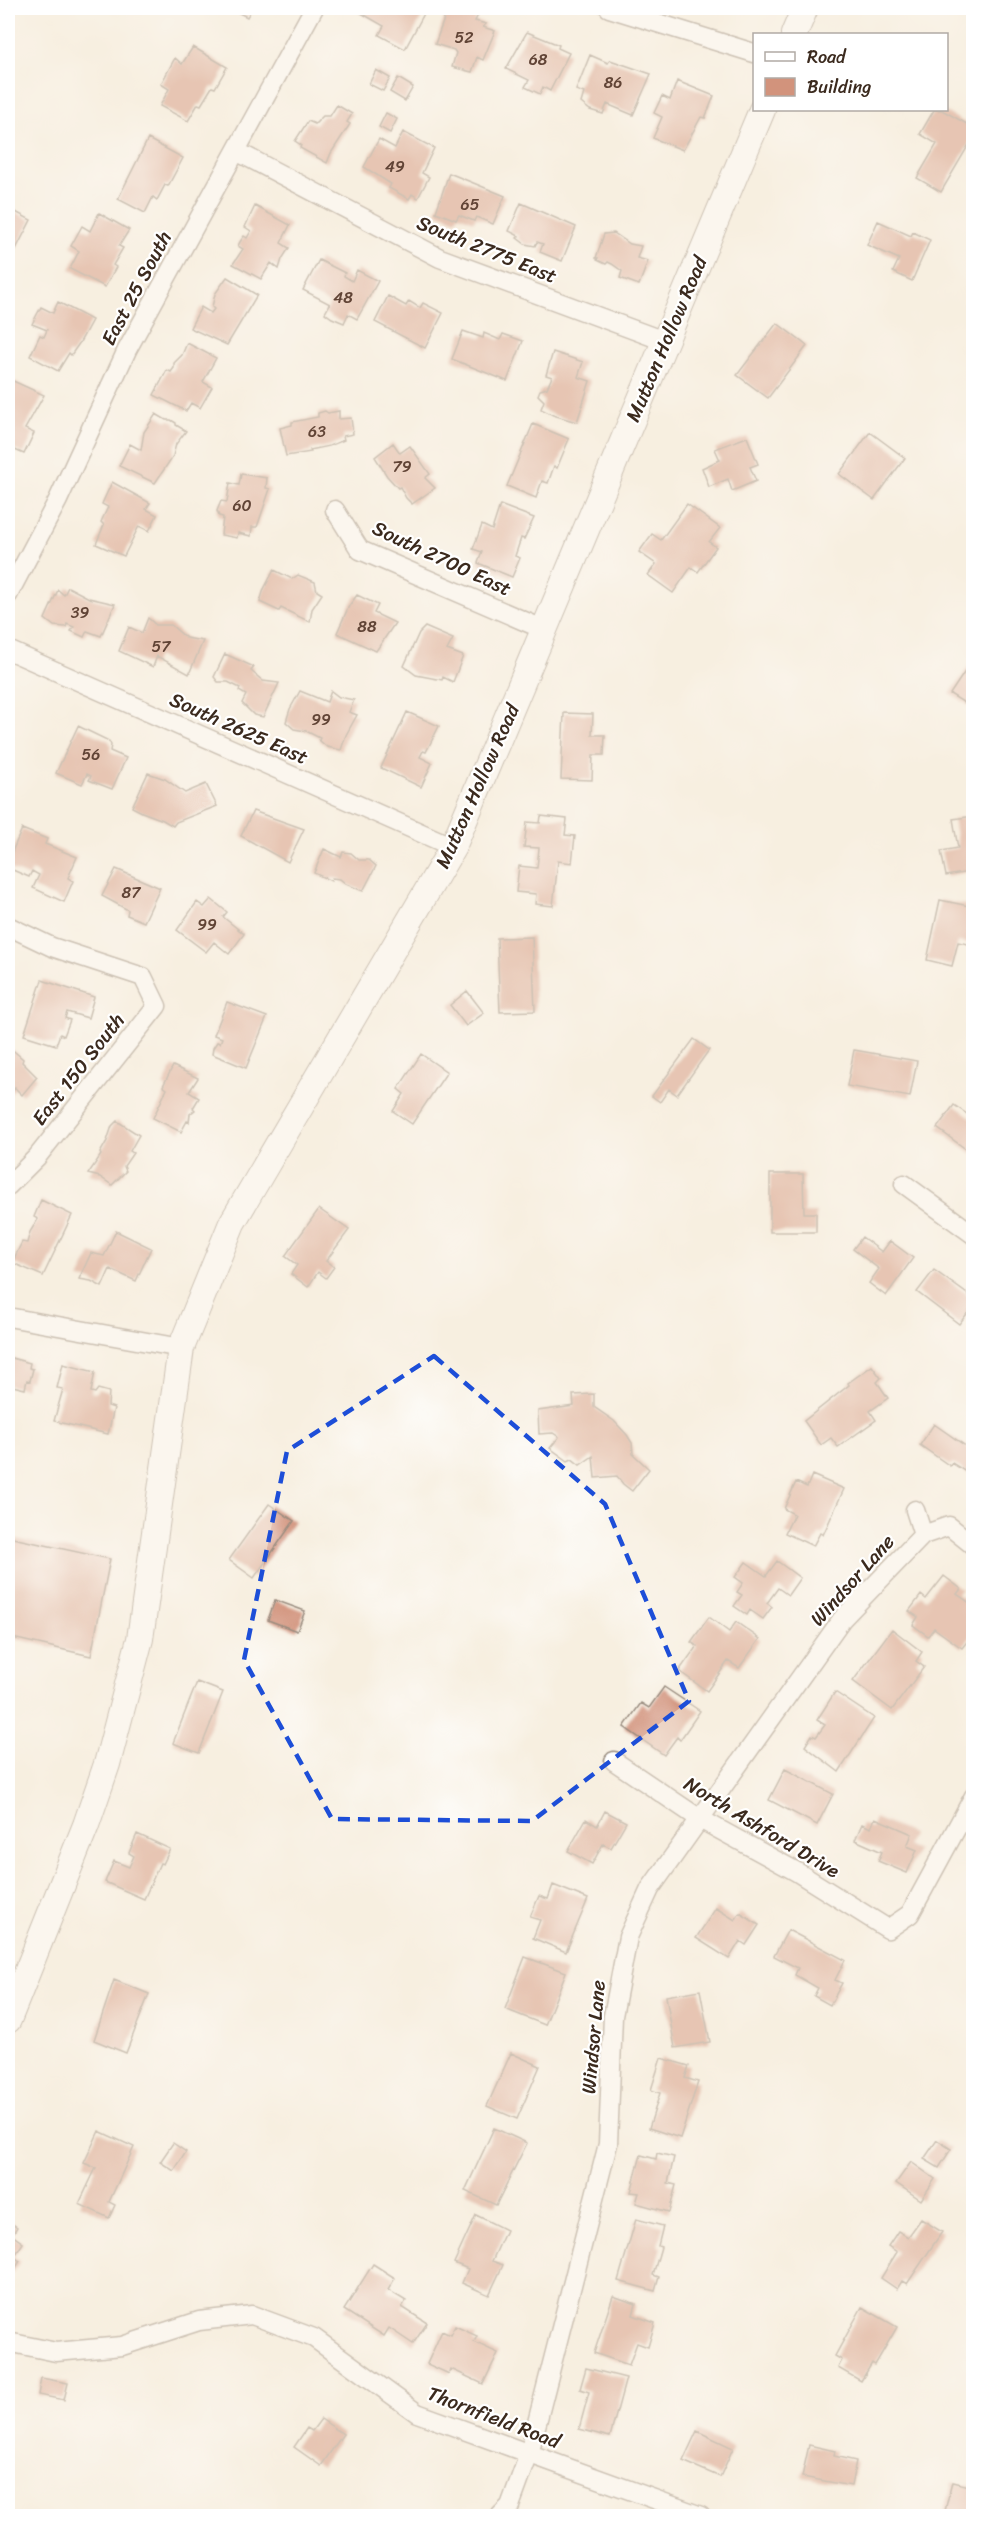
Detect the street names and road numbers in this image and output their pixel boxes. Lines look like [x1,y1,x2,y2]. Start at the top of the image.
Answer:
street label: South 2775 East [411,205,563,294]
street label: East 25 South [91,224,181,352]
street label: Mutton Hollow Road [616,249,718,428]
street label: South 2700 East [366,511,518,606]
street label: South 2625 East [164,682,314,775]
street label: Mutton Hollow Road [425,697,530,874]
street label: East 150 South [23,1005,134,1134]
street label: Windsor Lane [801,1526,904,1635]
street label: North Ashford Drive [677,1767,847,1888]
street label: Windsor Lane [571,1979,616,2096]
street label: Thornfield Road [422,2376,567,2459]

